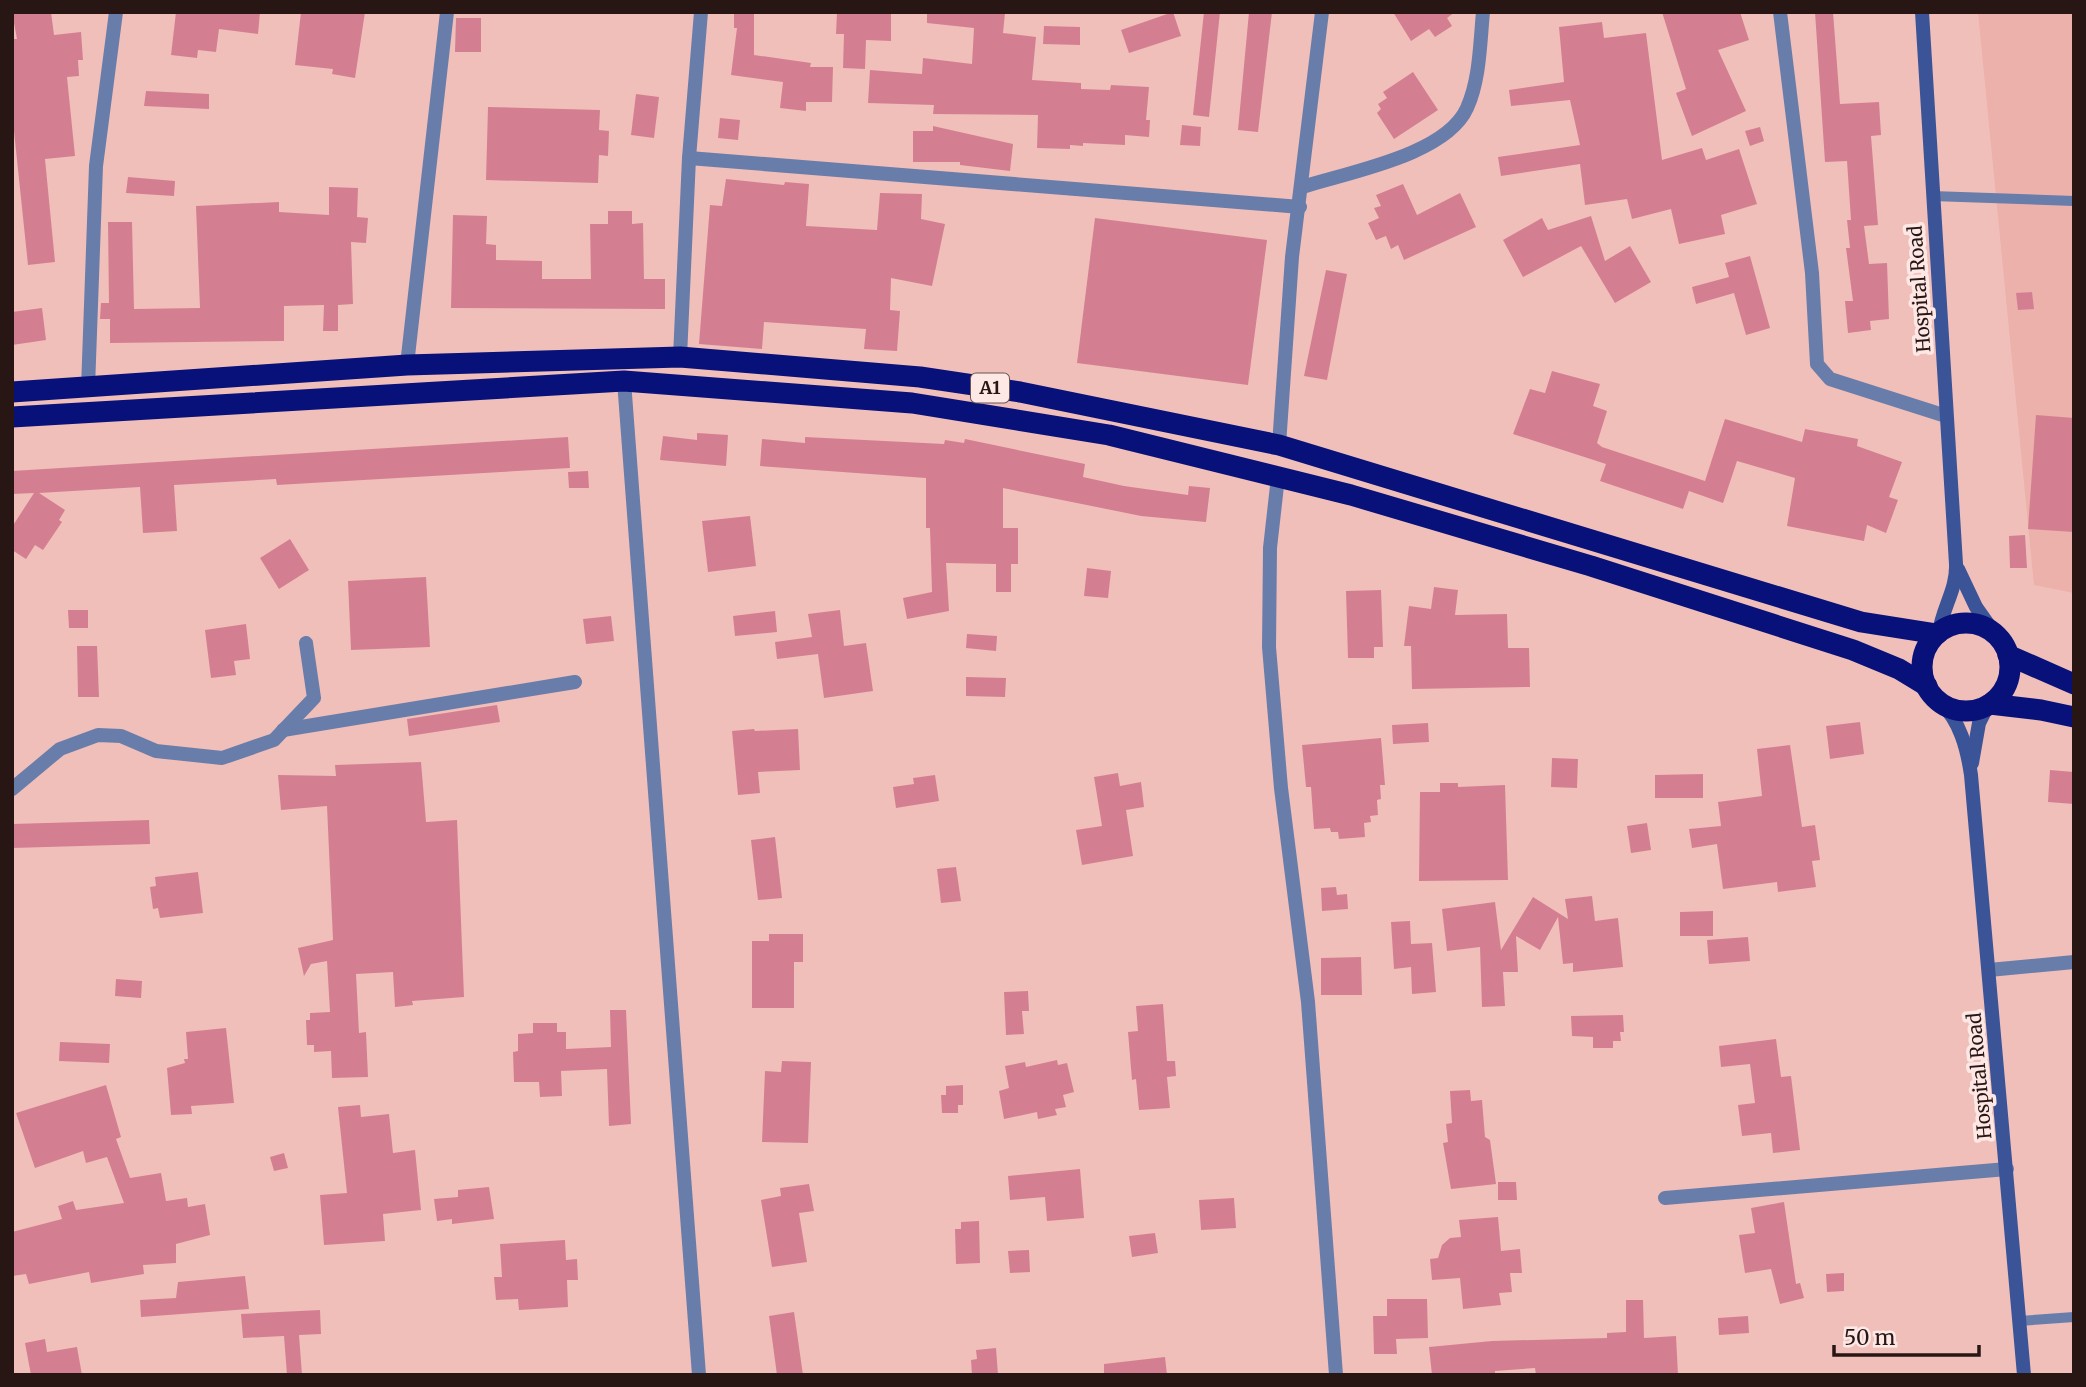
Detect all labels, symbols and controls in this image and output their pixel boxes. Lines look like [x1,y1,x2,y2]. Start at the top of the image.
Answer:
street label: Hospital Road [1903,225,1935,353]
road number: A1 [971,374,1009,402]
street label: Hospital Road [1962,1012,1996,1140]
scale bar [1834,1314,1979,1358]
text: 50 m [1844,1324,1895,1351]

